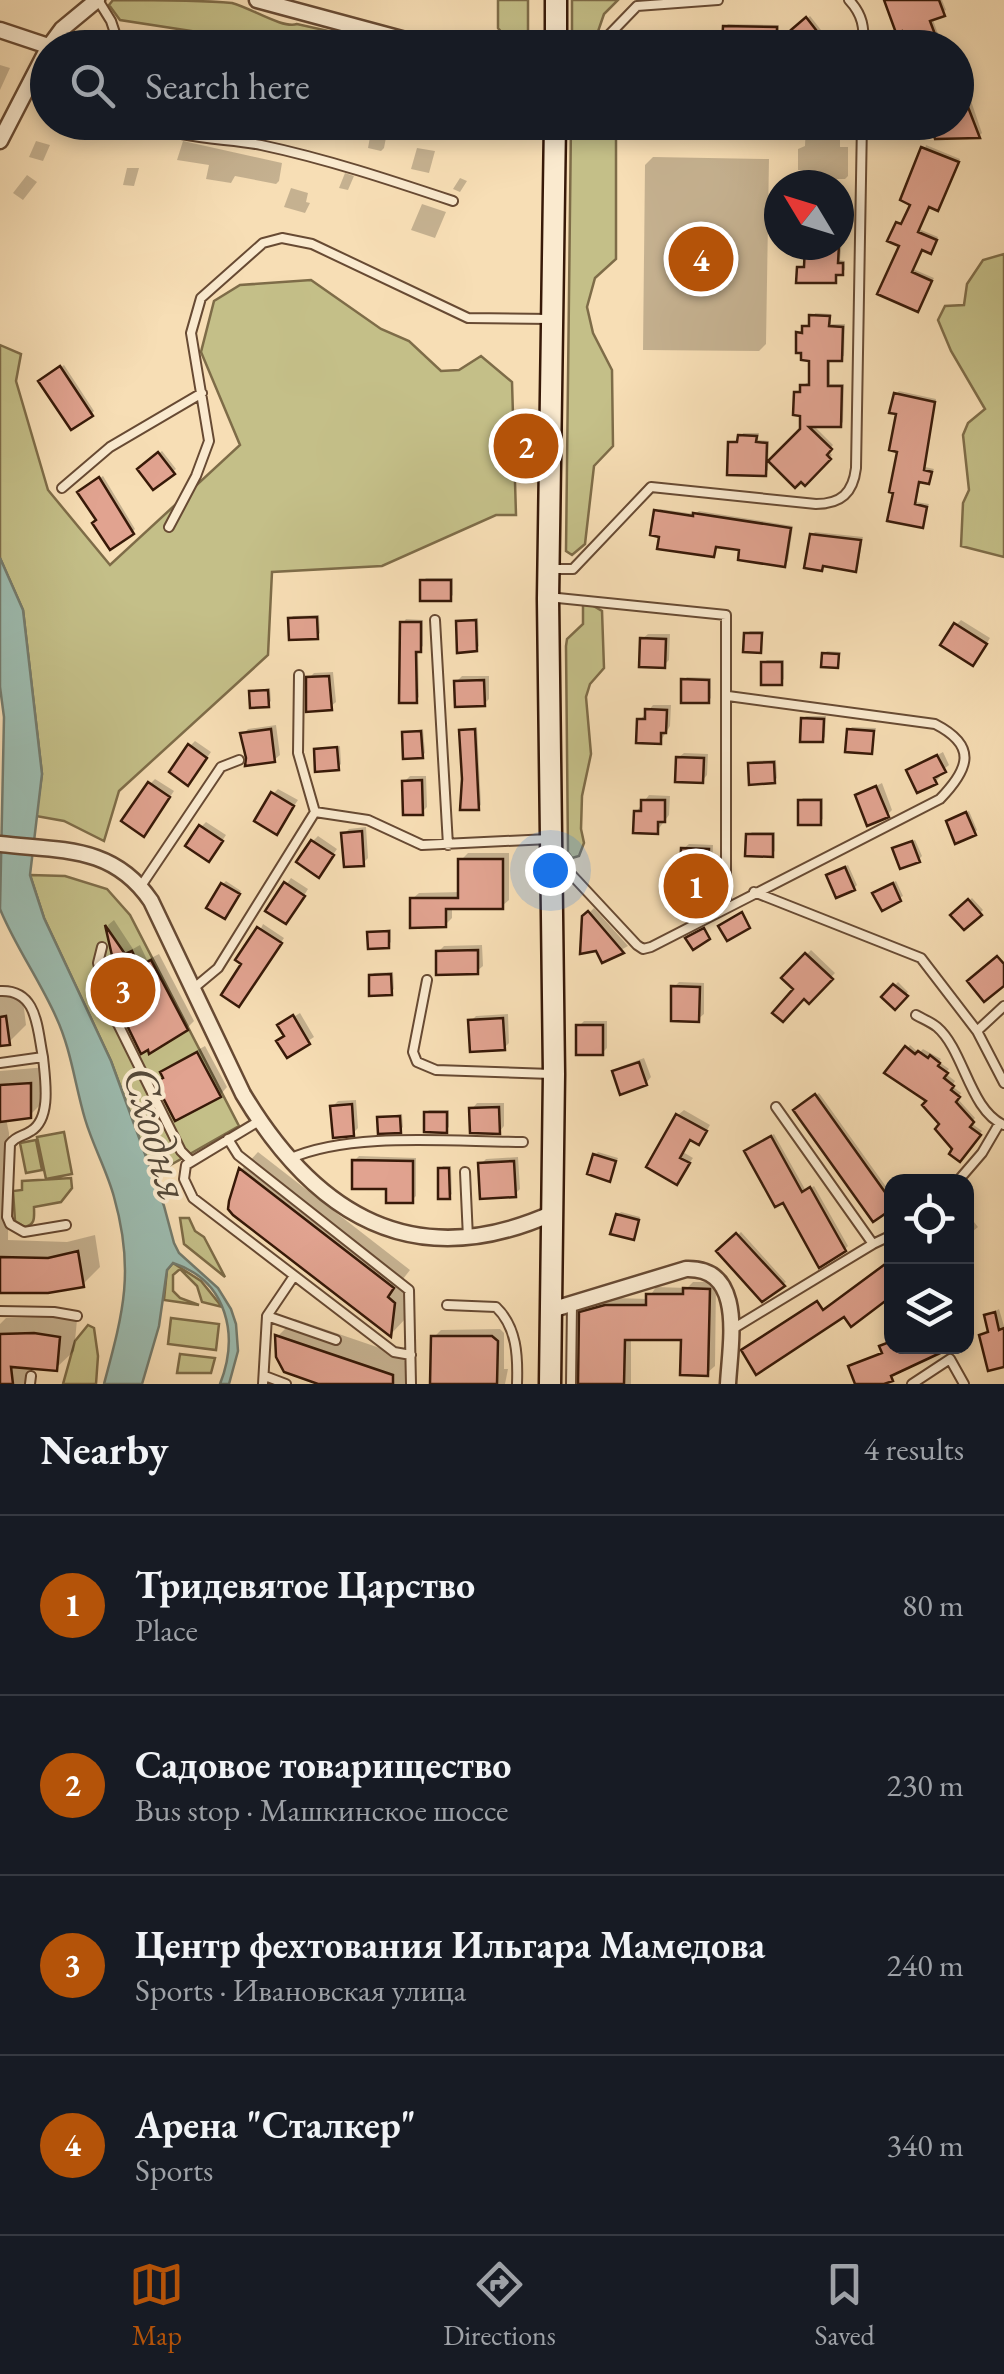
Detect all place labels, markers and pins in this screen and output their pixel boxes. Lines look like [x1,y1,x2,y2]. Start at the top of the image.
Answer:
pin: 4 [668,222,734,296]
pin: 2 [494,408,558,484]
pin: 1 [664,848,728,924]
pin: 3 [90,952,156,1028]

